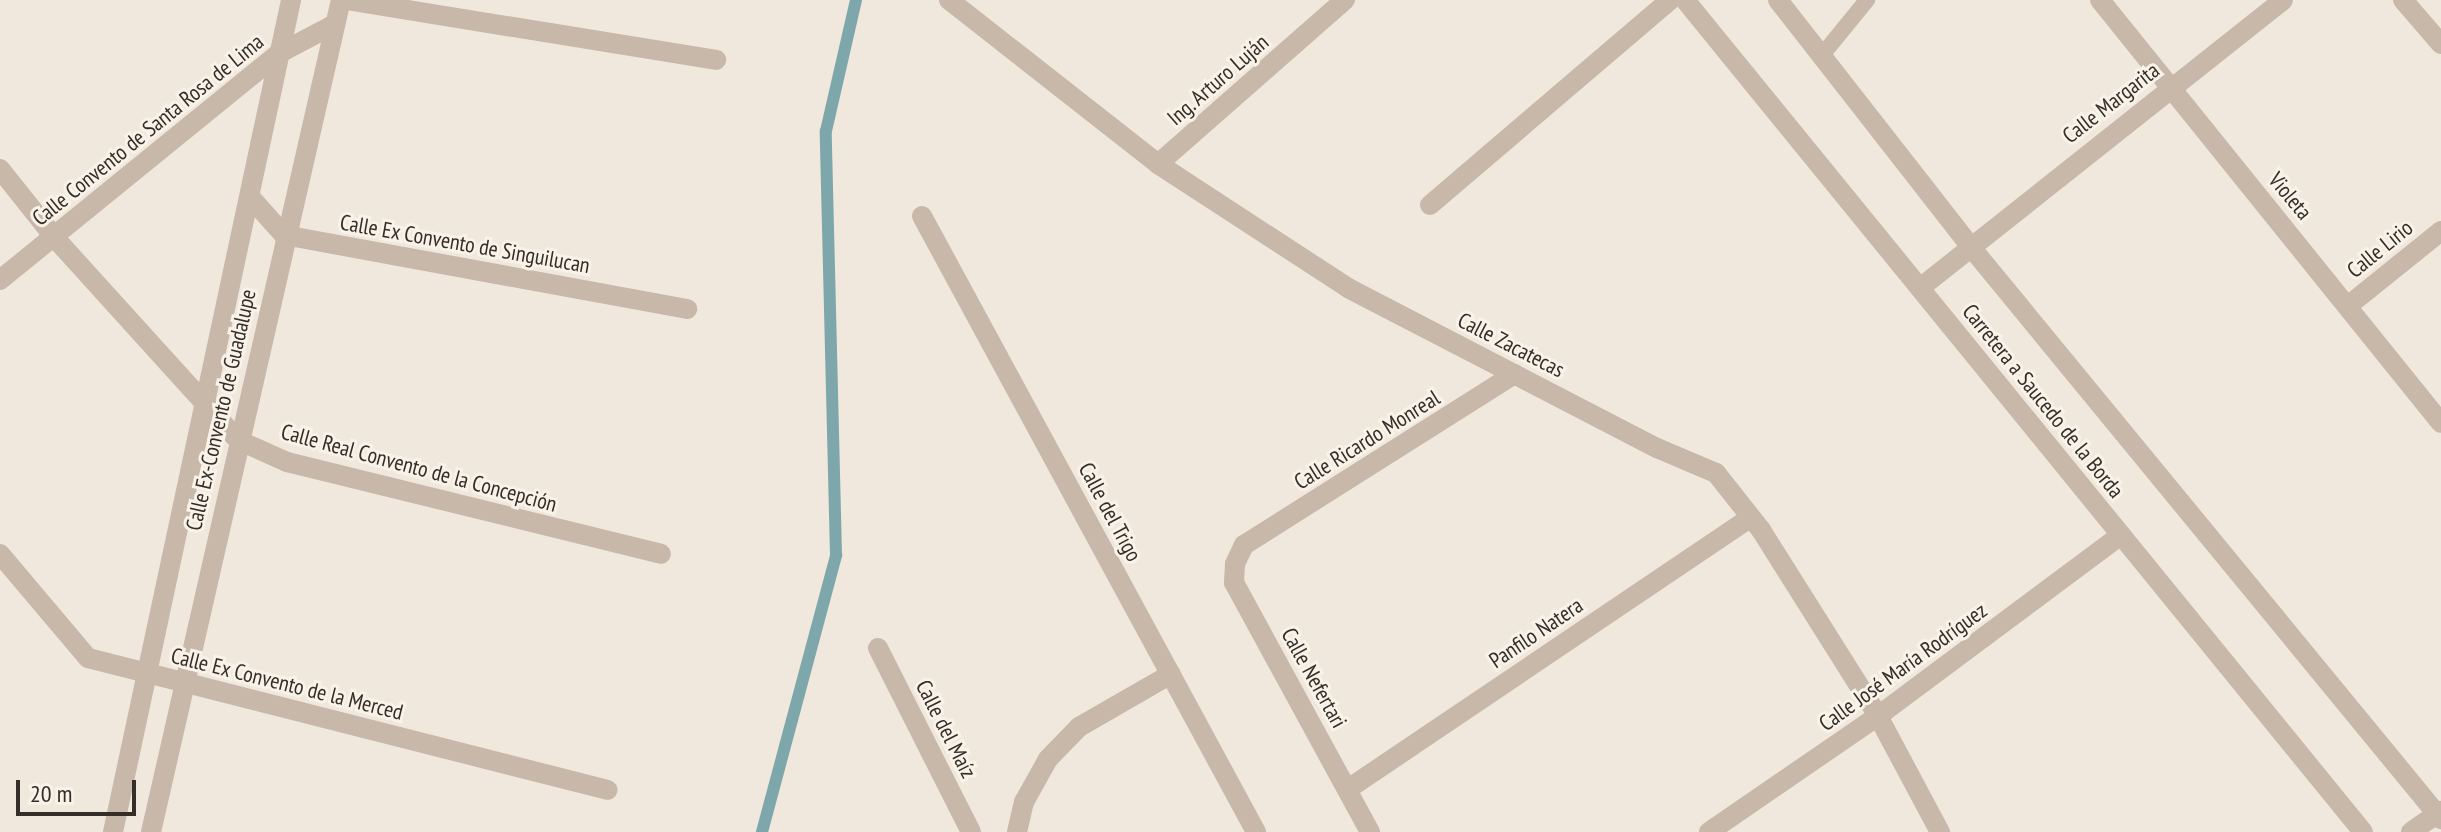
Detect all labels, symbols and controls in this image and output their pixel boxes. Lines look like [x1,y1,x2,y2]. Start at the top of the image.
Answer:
street label: Ing. Arturo Luján [1161,28,1275,132]
street label: Calle Convento de Santa Rosa de Lima [27,29,269,231]
street label: Calle Margarita [2057,57,2165,149]
street label: Violeta [2263,167,2317,225]
street label: Calle Ex Convento de Singuilucan [338,209,592,279]
street label: Calle Lirio [2342,215,2418,283]
street label: Calle Ex-Convento de Guadalupe [180,287,262,533]
street label: Carretera a Saucedo de la Borda [1957,299,2129,503]
street label: Calle Zacatecas [1453,307,1569,383]
street label: Calle Ricardo Monreal [1289,385,1445,495]
street label: Calle Real Convento de la Concepción [278,418,560,518]
street label: Calle del Trigo [1073,458,1147,566]
street label: Panfilo Natera [1484,592,1588,674]
street label: Calle José María Rodríguez [1814,597,1992,737]
street label: Calle Nefertari [1276,623,1352,733]
street label: Calle Ex Convento de la Merced [168,642,406,726]
street label: Calle del Maíz [910,676,982,782]
scale bar [20,764,140,814]
text: 20 m [30,778,72,809]

